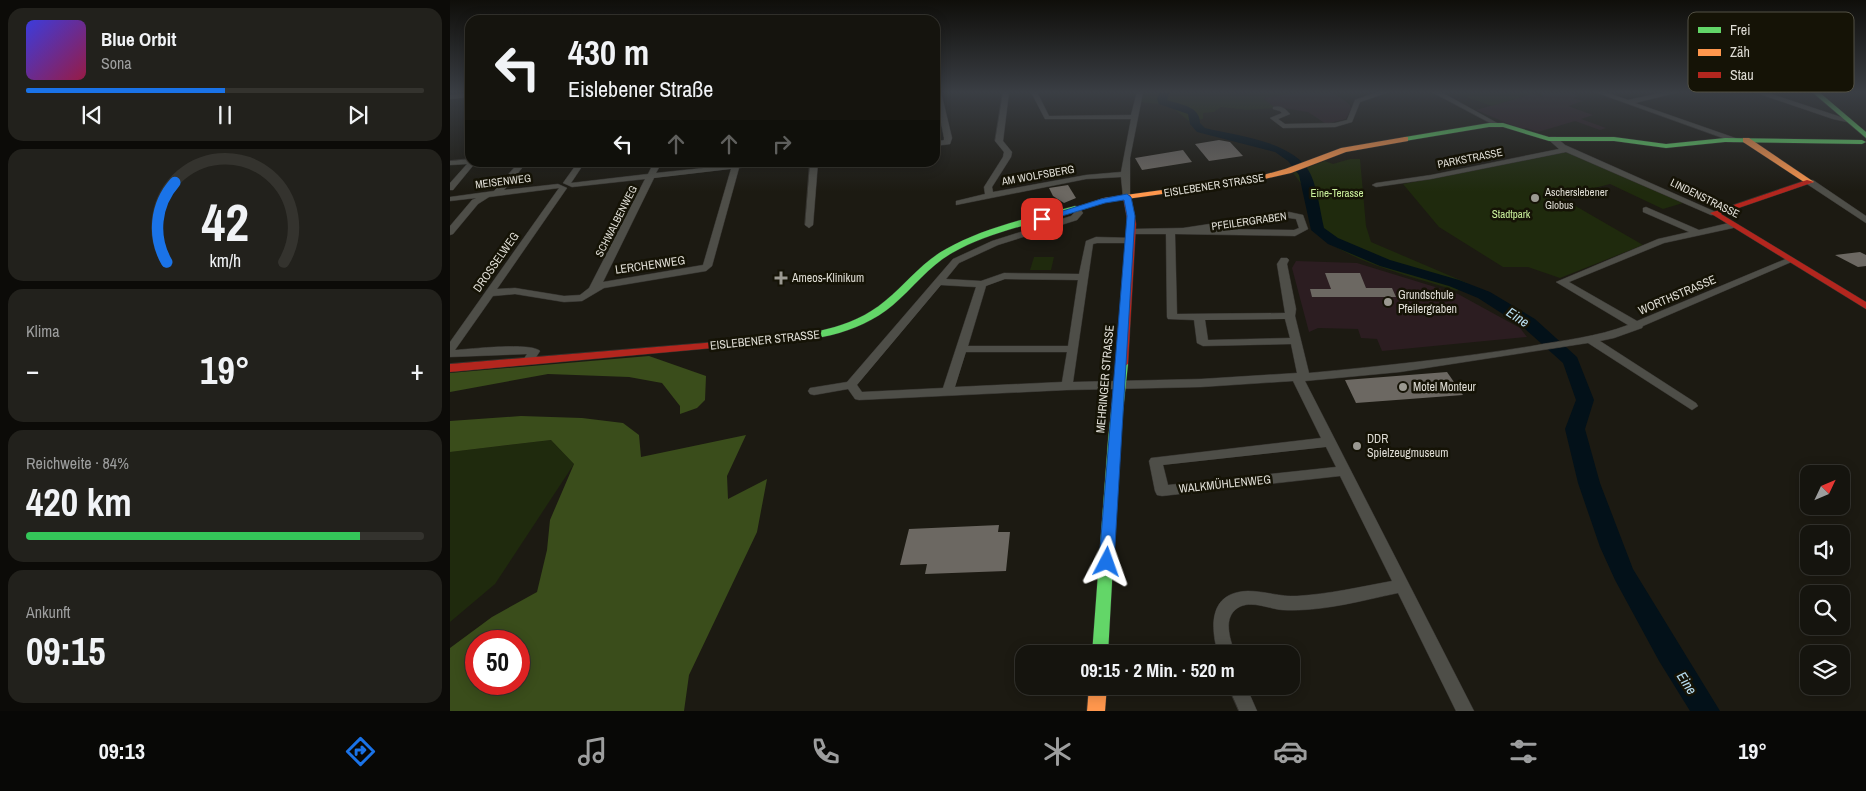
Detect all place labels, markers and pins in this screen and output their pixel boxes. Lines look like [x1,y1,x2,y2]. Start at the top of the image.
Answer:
place label: Ascherslebener Globus [1544,185,1608,212]
marker: Ascherslebener Globus [1529,192,1541,204]
pin [1021,198,1063,240]
place label: Ameos-Klinikum [791,270,864,286]
marker: Ameos-Klinikum [774,271,788,285]
place label: Grundschule Pfeilergraben [1398,287,1457,317]
marker: Grundschule Pfeilergraben [1382,296,1394,308]
place label: Motel Monteur [1413,379,1477,395]
marker: Motel Monteur [1397,381,1409,393]
place label: DDR Spielzeugmuseum [1367,431,1449,461]
marker: DDR Spielzeugmuseum [1351,440,1363,452]

